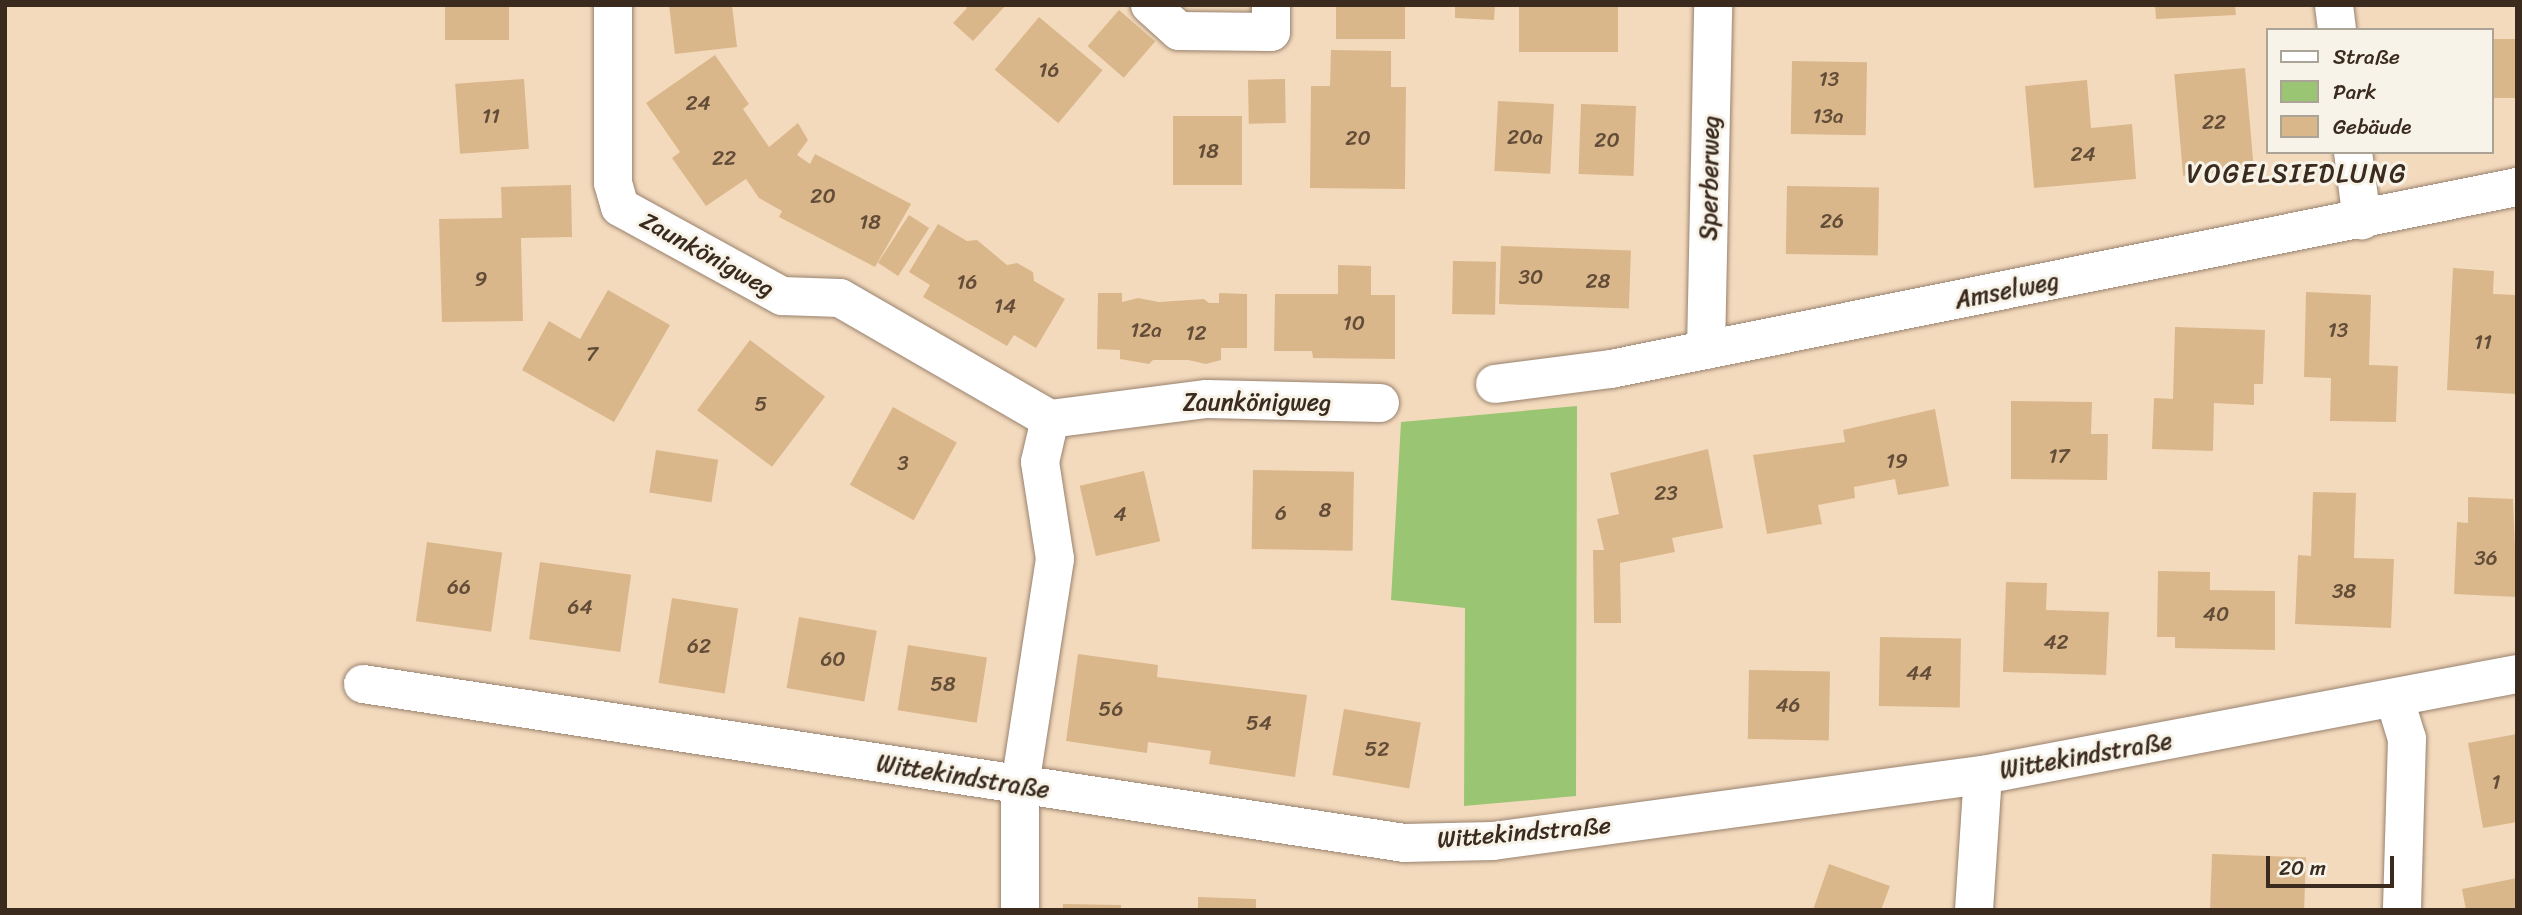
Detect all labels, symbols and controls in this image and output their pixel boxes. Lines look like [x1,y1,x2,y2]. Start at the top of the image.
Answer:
legend [2266,28,2494,154]
text: Straße [2333,38,2400,76]
house number: 16 [1039,57,1059,83]
house number: 13 [1819,66,1839,92]
text: Park [2333,73,2376,111]
house number: 24 [685,90,711,116]
house number: 11 [482,103,500,129]
house number: 13a [1812,103,1844,129]
text: Gebäude [2333,108,2411,146]
house number: 22 [2202,109,2226,135]
street label: Sperberweg [1695,115,1725,241]
house number: 20a [1507,124,1543,150]
house number: 20 [1345,125,1371,151]
house number: 20 [1594,127,1620,153]
house number: 18 [1197,138,1219,164]
house number: 24 [2070,141,2096,167]
house number: 22 [712,145,736,171]
district label: VOGELSIEDLUNG [2189,158,2405,190]
house number: 20 [810,183,836,209]
street label: Zaunkönigweg [635,206,779,304]
house number: 26 [1820,208,1844,234]
house number: 18 [859,209,881,235]
house number: 30 [1519,264,1543,290]
house number: 9 [475,266,487,292]
street label: Amselweg [1953,267,2061,315]
house number: 28 [1586,268,1610,294]
house number: 16 [957,269,977,295]
house number: 14 [994,293,1016,319]
house number: 10 [1343,310,1365,336]
house number: 12a [1130,317,1162,343]
house number: 13 [2328,317,2348,343]
house number: 12 [1185,320,1207,346]
house number: 11 [2474,329,2492,355]
house number: 7 [586,341,598,367]
street label: Zaunkönigweg [1183,389,1331,417]
house number: 5 [755,391,767,417]
house number: 17 [2049,443,2069,469]
house number: 19 [1886,448,1908,474]
house number: 3 [897,450,909,476]
house number: 23 [1654,480,1678,506]
house number: 8 [1319,497,1331,523]
house number: 6 [1275,500,1287,526]
house number: 4 [1113,501,1127,527]
house number: 36 [2474,545,2498,571]
house number: 66 [447,574,471,600]
house number: 38 [2332,578,2356,604]
house number: 64 [567,594,593,620]
house number: 40 [2203,601,2229,627]
house number: 42 [2043,629,2069,655]
house number: 62 [687,633,711,659]
house number: 60 [820,646,846,672]
house number: 44 [1906,660,1932,686]
house number: 58 [930,671,956,697]
house number: 46 [1775,692,1801,718]
house number: 56 [1099,696,1123,722]
house number: 54 [1246,710,1272,736]
street label: Wittekindstraße [1998,727,2174,785]
house number: 52 [1365,736,1389,762]
street label: Wittekindstraße [875,749,1051,805]
house number: 1 [2491,769,2501,795]
street label: Wittekindstraße [1436,811,1612,855]
scale bar [2270,842,2398,886]
text: 20 m [2279,849,2326,887]

